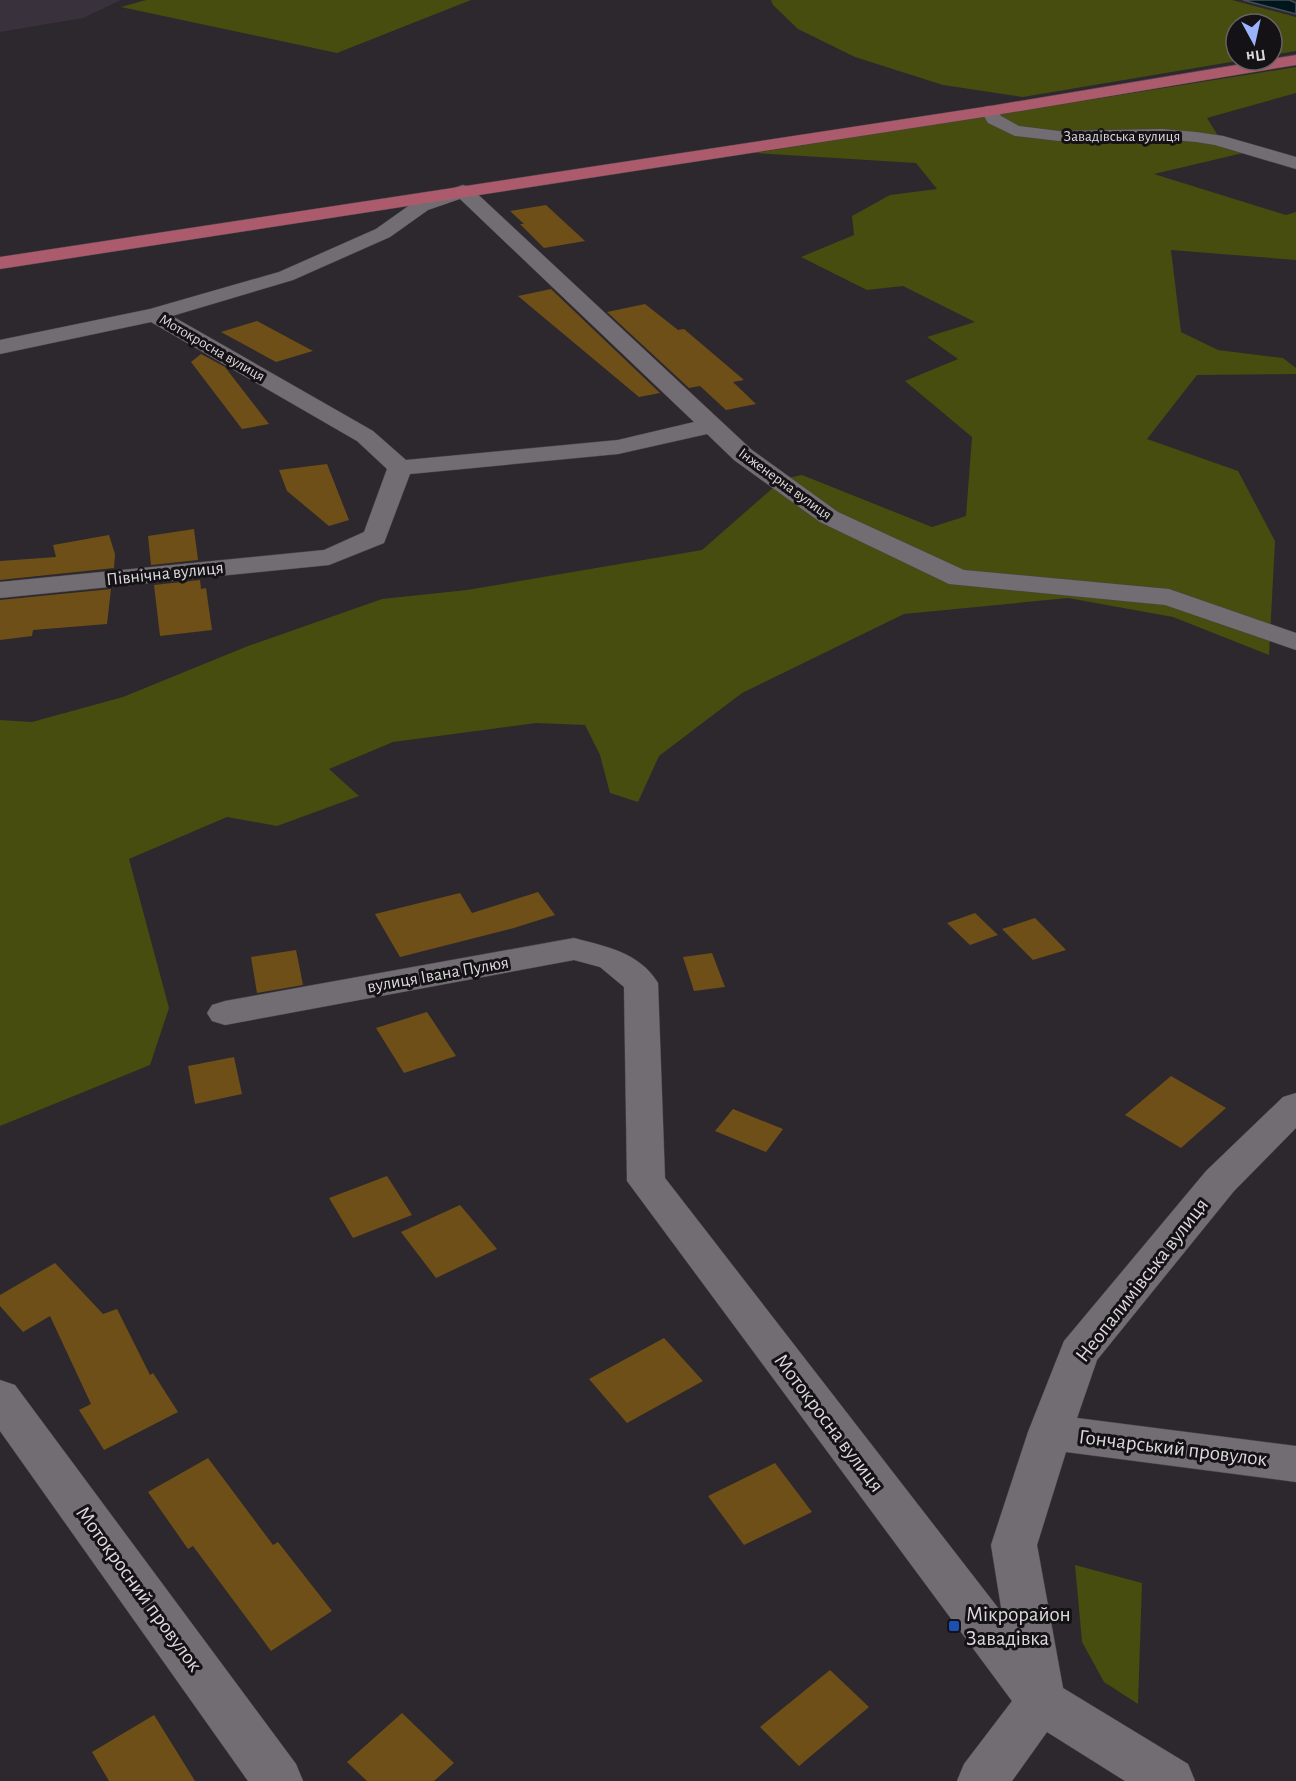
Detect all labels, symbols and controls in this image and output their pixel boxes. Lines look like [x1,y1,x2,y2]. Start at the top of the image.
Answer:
north arrow [1224,12,1284,72]
text: Пн [1245,47,1267,65]
street label: Завадівська вулиця [1064,129,1180,144]
street label: Мотокросна вулиця [157,312,267,384]
street label: Інженерна вулиця [736,445,834,523]
street label: Північна вулиця [105,559,225,589]
street label: вулиця Івана Пулюя [366,954,510,996]
street label: Неопалимівська вулиця [1072,1194,1212,1366]
street label: Мотокросна вулиця [770,1350,888,1496]
street label: Гончарський провулок [1078,1426,1269,1470]
street label: Мотокросний провулок [72,1502,206,1676]
place label: Мікрорайон Завадівка [966,1604,1071,1649]
marker: Мікрорайон Завадівка [947,1619,961,1633]

